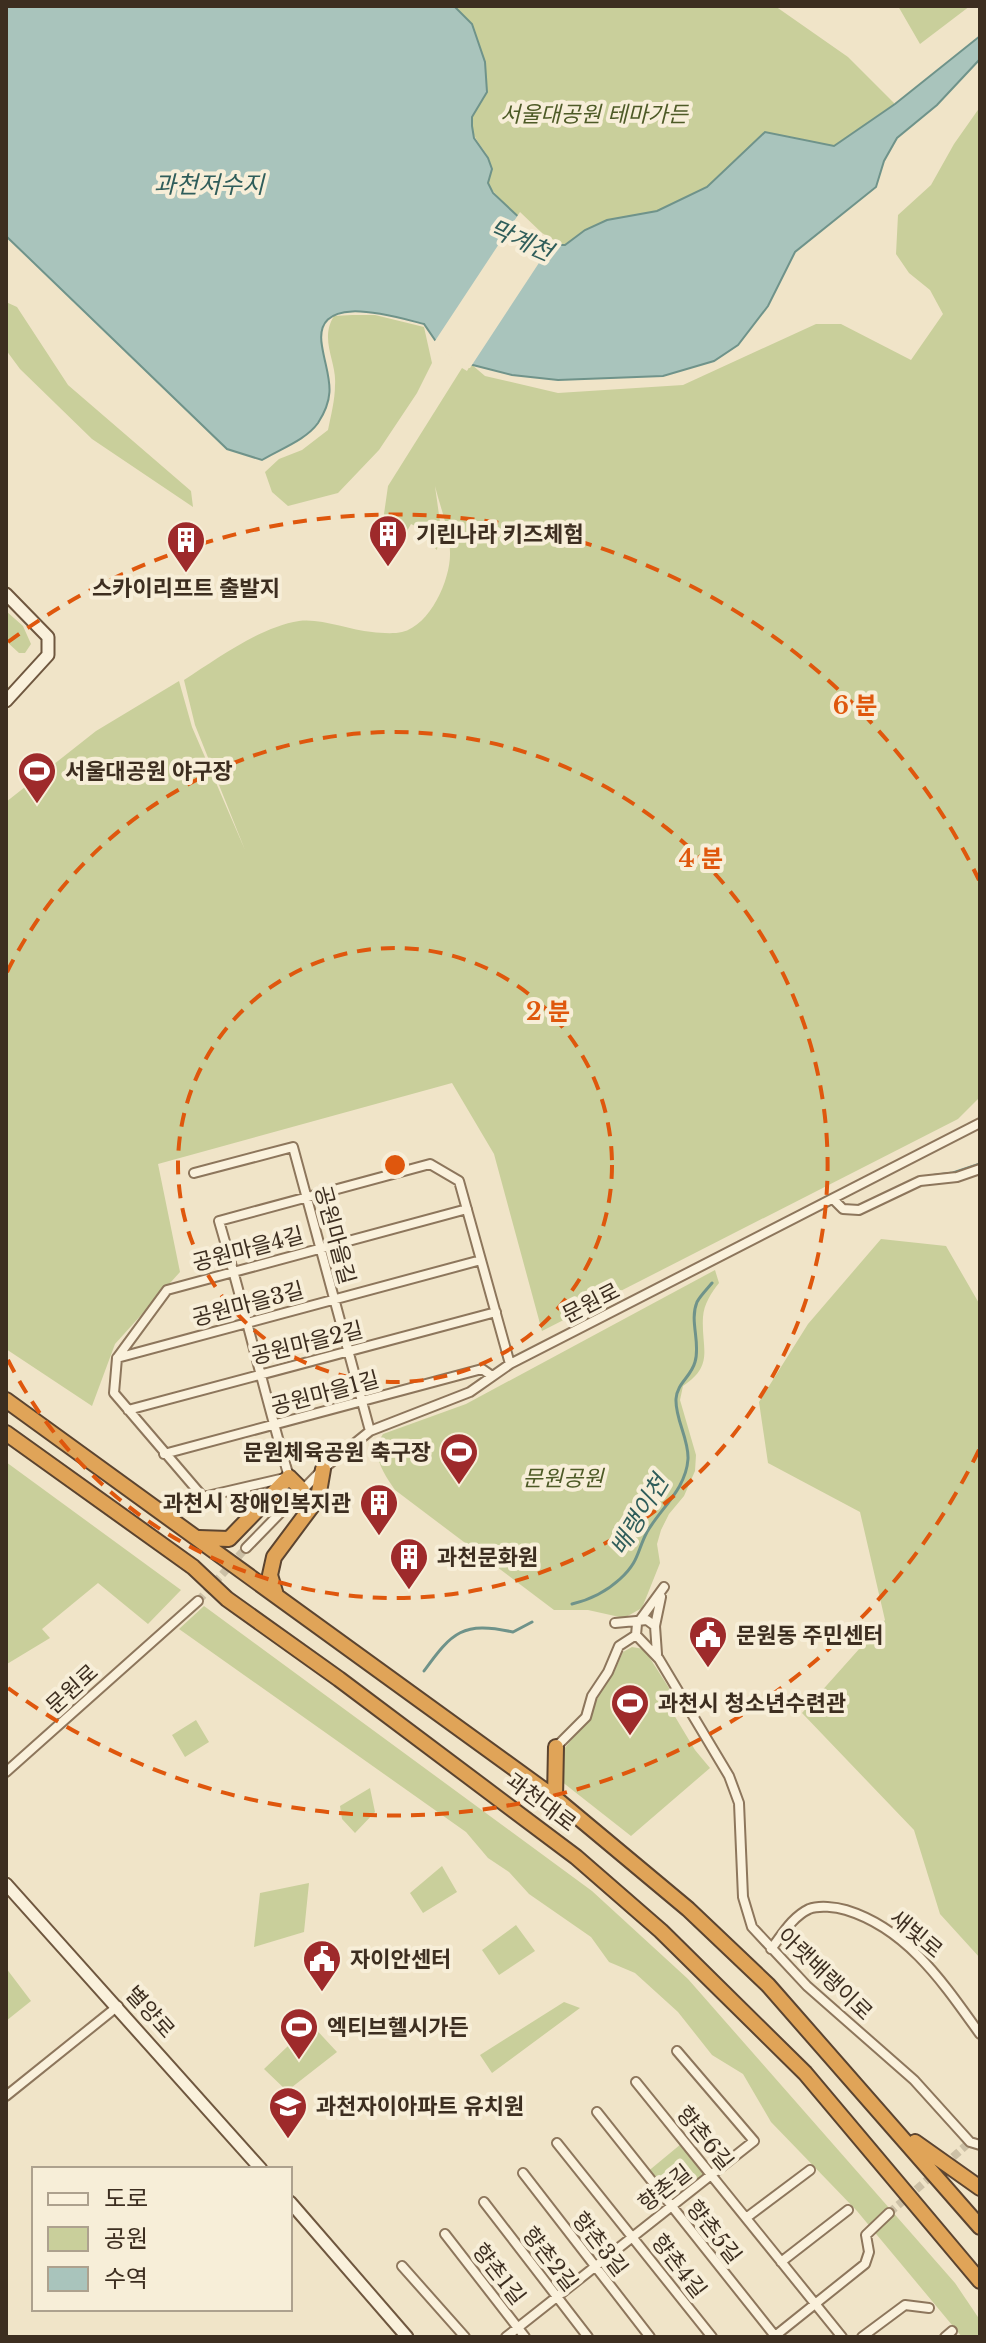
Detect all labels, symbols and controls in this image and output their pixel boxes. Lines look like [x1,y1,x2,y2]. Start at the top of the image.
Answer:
park label: 서울대공원 테마가든 [500,101,690,128]
water label: 과천저수지 [154,170,266,199]
water label: 막계천 [485,213,560,268]
building icon: 기린나라 키즈체험 [367,513,409,568]
building icon: 스카이리프트 출발지 [165,519,207,574]
place label: 기린나라 키즈체험 [416,521,584,548]
place label: 스카이리프트 출발지 [92,575,280,602]
text: 6 분 [833,691,877,720]
sports icon: 서울대공원 야구장 [16,750,58,805]
place label: 서울대공원 야구장 [65,758,233,785]
text: 4 분 [679,844,723,873]
text: 2 분 [526,997,570,1026]
centre of rings [381,1151,409,1179]
street label: 공원마을길 [309,1183,361,1287]
street label: 공원마을4길 [189,1221,307,1277]
street label: 공원마을3길 [189,1276,307,1332]
street label: 문원로 [558,1277,624,1329]
street label: 공원마을2길 [248,1316,366,1370]
street label: 공원마을1길 [268,1366,382,1420]
sports icon: 문원체육공원 축구장 [438,1431,480,1486]
place label: 문원체육공원 축구장 [243,1439,431,1466]
park label: 문원공원 [523,1465,605,1492]
water label: 배랭이천 [604,1467,676,1560]
building icon: 과천시 장애인복지관 [358,1482,400,1537]
place label: 과천시 장애인복지관 [163,1490,351,1517]
building icon: 과천문화원 [388,1536,430,1591]
place label: 과천문화원 [437,1544,538,1571]
public building icon: 문원동 주민센터 [687,1614,729,1669]
place label: 문원동 주민센터 [736,1622,884,1649]
street label: 문원로 [40,1659,104,1719]
sports icon: 과천시 청소년수련관 [609,1682,651,1737]
place label: 과천시 청소년수련관 [658,1690,846,1717]
street label: 과천대로 [501,1767,581,1837]
street label: 새빛로 [884,1904,948,1964]
street label: 아랫배랭이로 [772,1922,878,2026]
public building icon: 자이안센터 [301,1938,343,1993]
place label: 자이안센터 [350,1946,451,1973]
street label: 별양로 [120,1980,180,2044]
sports icon: 엑티브헬시가든 [278,2006,320,2061]
place label: 엑티브헬시가든 [327,2014,469,2041]
school or university icon: 과천자이아파트 유치원 [267,2085,309,2140]
place label: 과천자이아파트 유치원 [316,2093,524,2120]
street label: 향촌6길 [671,2100,739,2176]
street label: 향촌길 [633,2159,697,2217]
legend [32,2167,292,2311]
text: 도로 [104,2184,148,2213]
street label: 향촌5길 [681,2195,747,2269]
street label: 향촌3길 [566,2206,634,2282]
street label: 향촌2길 [516,2221,584,2297]
text: 공원 [104,2224,148,2253]
street label: 향촌4길 [646,2229,712,2303]
street label: 향촌1길 [467,2238,531,2310]
text: 수역 [104,2264,148,2293]

